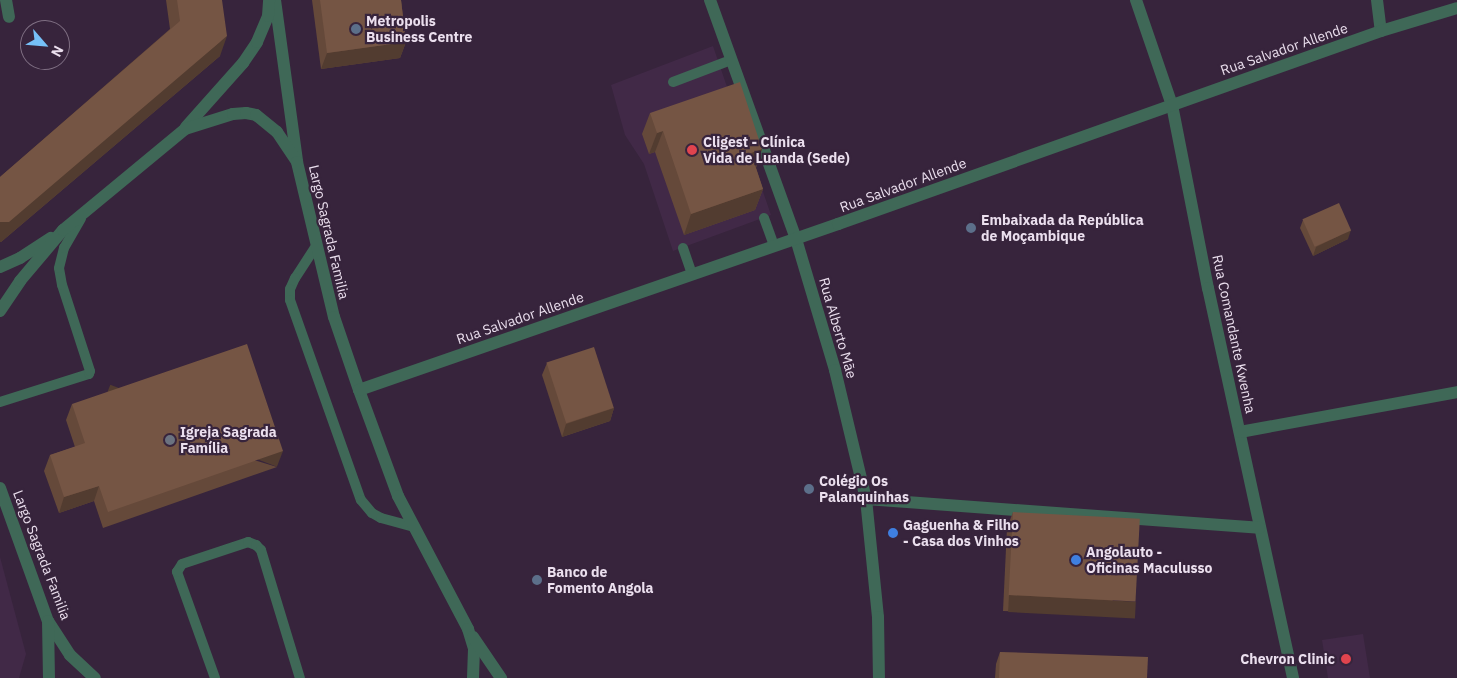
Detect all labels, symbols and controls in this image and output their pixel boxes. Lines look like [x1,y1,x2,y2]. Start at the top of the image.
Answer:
place label: Metropolis Business Centre [366,13,472,46]
street label: Rua Salvador Allende [1218,19,1350,79]
north arrow [20,20,70,70]
marker: Metropolis Business Centre [350,23,362,35]
text: N [47,43,68,60]
place label: Cligest - Clínica Vida de Luanda (Sede) [703,134,850,166]
marker: Cligest - Clínica Vida de Luanda (Sede) [685,143,699,157]
street label: Rua Salvador Allende [837,154,969,216]
street label: Largo Sagrada Familia [305,163,353,301]
place label: Embaixada da República de Moçambique [981,212,1144,244]
marker: Embaixada da República de Moçambique [965,222,977,234]
street label: Rua Comandante Kwenha [1209,253,1259,415]
street label: Rua Alberto Mãe [816,276,860,380]
street label: Rua Salvador Allende [454,288,586,348]
place label: Igreja Sagrada Família [180,424,277,457]
marker: Igreja Sagrada Família [164,434,176,446]
place label: Colégio Os Palanquinhas [819,473,909,506]
marker: Colégio Os Palanquinhas [803,483,815,495]
street label: Largo Sagrada Familia [10,488,74,622]
place label: Gaguenha & Filho - Casa dos Vinhos [903,517,1019,550]
marker: Gaguenha & Filho - Casa dos Vinhos [887,527,899,539]
place label: Angolauto - Oficinas Maculusso [1086,544,1212,576]
marker: Angolauto - Oficinas Maculusso [1070,554,1082,566]
place label: Banco de Fomento Angola [547,564,654,596]
marker: Banco de Fomento Angola [531,574,543,586]
place label: Chevron Clinic [1240,651,1335,667]
marker: Chevron Clinic [1339,652,1353,666]

